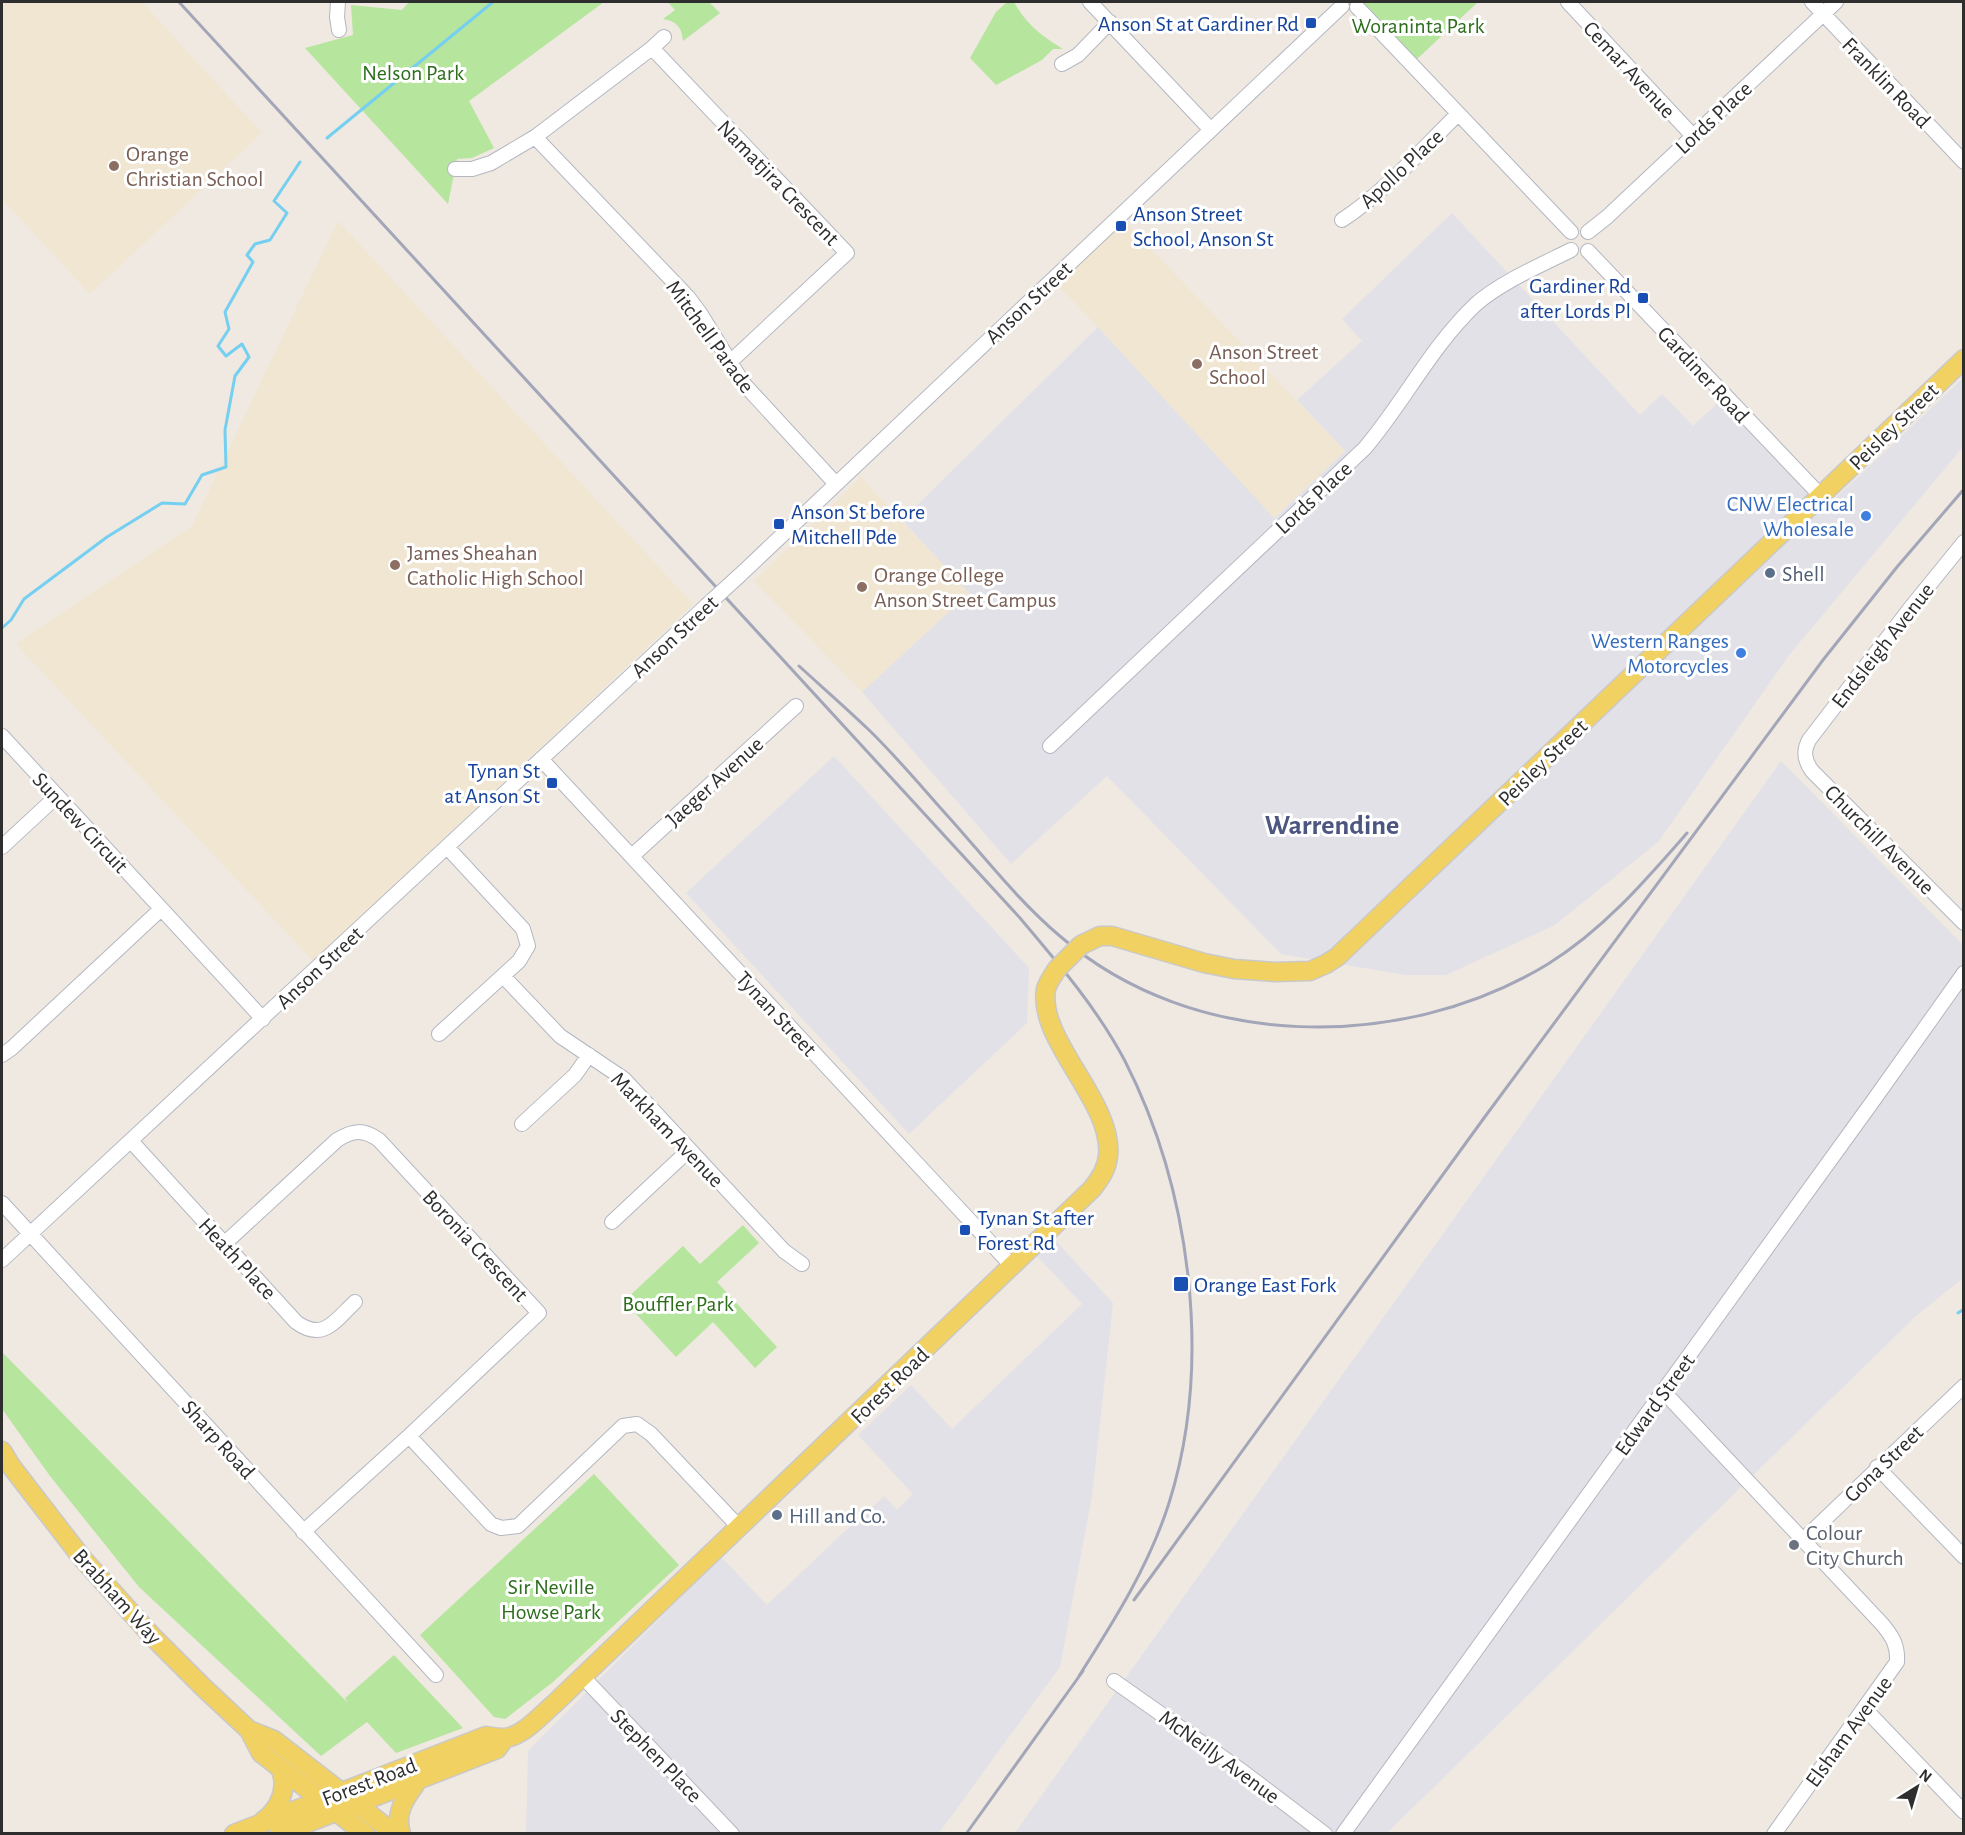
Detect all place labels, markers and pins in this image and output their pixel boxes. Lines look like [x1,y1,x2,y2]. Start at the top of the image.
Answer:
place label: Anson St at Gardiner Rd [1098,13,1299,35]
marker: Anson St at Gardiner Rd [1304,16,1318,30]
place label: Orange Christian School [126,143,263,190]
marker: Orange Christian School [107,159,121,173]
place label: Anson Street School, Anson St [1133,203,1274,250]
marker: Anson Street School, Anson St [1114,219,1128,233]
place label: Gardiner Rd after Lords Pl [1520,275,1631,322]
marker: Gardiner Rd after Lords Pl [1636,291,1650,305]
place label: Anson Street School [1209,341,1318,388]
marker: Anson Street School [1190,357,1204,371]
place label: CNW Electrical Wholesale [1727,493,1854,540]
place label: Anson St before Mitchell Pde [791,501,925,548]
marker: CNW Electrical Wholesale [1859,509,1873,523]
marker: Anson St before Mitchell Pde [772,517,786,531]
place label: James Sheahan Catholic High School [407,542,584,589]
marker: James Sheahan Catholic High School [388,558,402,572]
place label: Shell [1782,563,1825,585]
place label: Orange College Anson Street Campus [874,564,1057,611]
marker: Shell [1763,566,1777,580]
marker: Orange College Anson Street Campus [855,580,869,594]
place label: Western Ranges Motorcycles [1591,630,1729,677]
marker: Western Ranges Motorcycles [1734,646,1748,660]
place label: Tynan St at Anson St [444,760,540,807]
marker: Tynan St at Anson St [545,776,559,790]
place label: Tynan St after Forest Rd [977,1207,1094,1254]
marker: Tynan St after Forest Rd [958,1223,972,1237]
place label: Orange East Fork [1194,1274,1336,1296]
marker: Orange East Fork [1172,1275,1190,1293]
place label: Hill and Co. [789,1505,886,1527]
marker: Hill and Co. [770,1508,784,1522]
place label: Colour City Church [1806,1522,1904,1569]
marker: Colour City Church [1787,1538,1801,1552]

